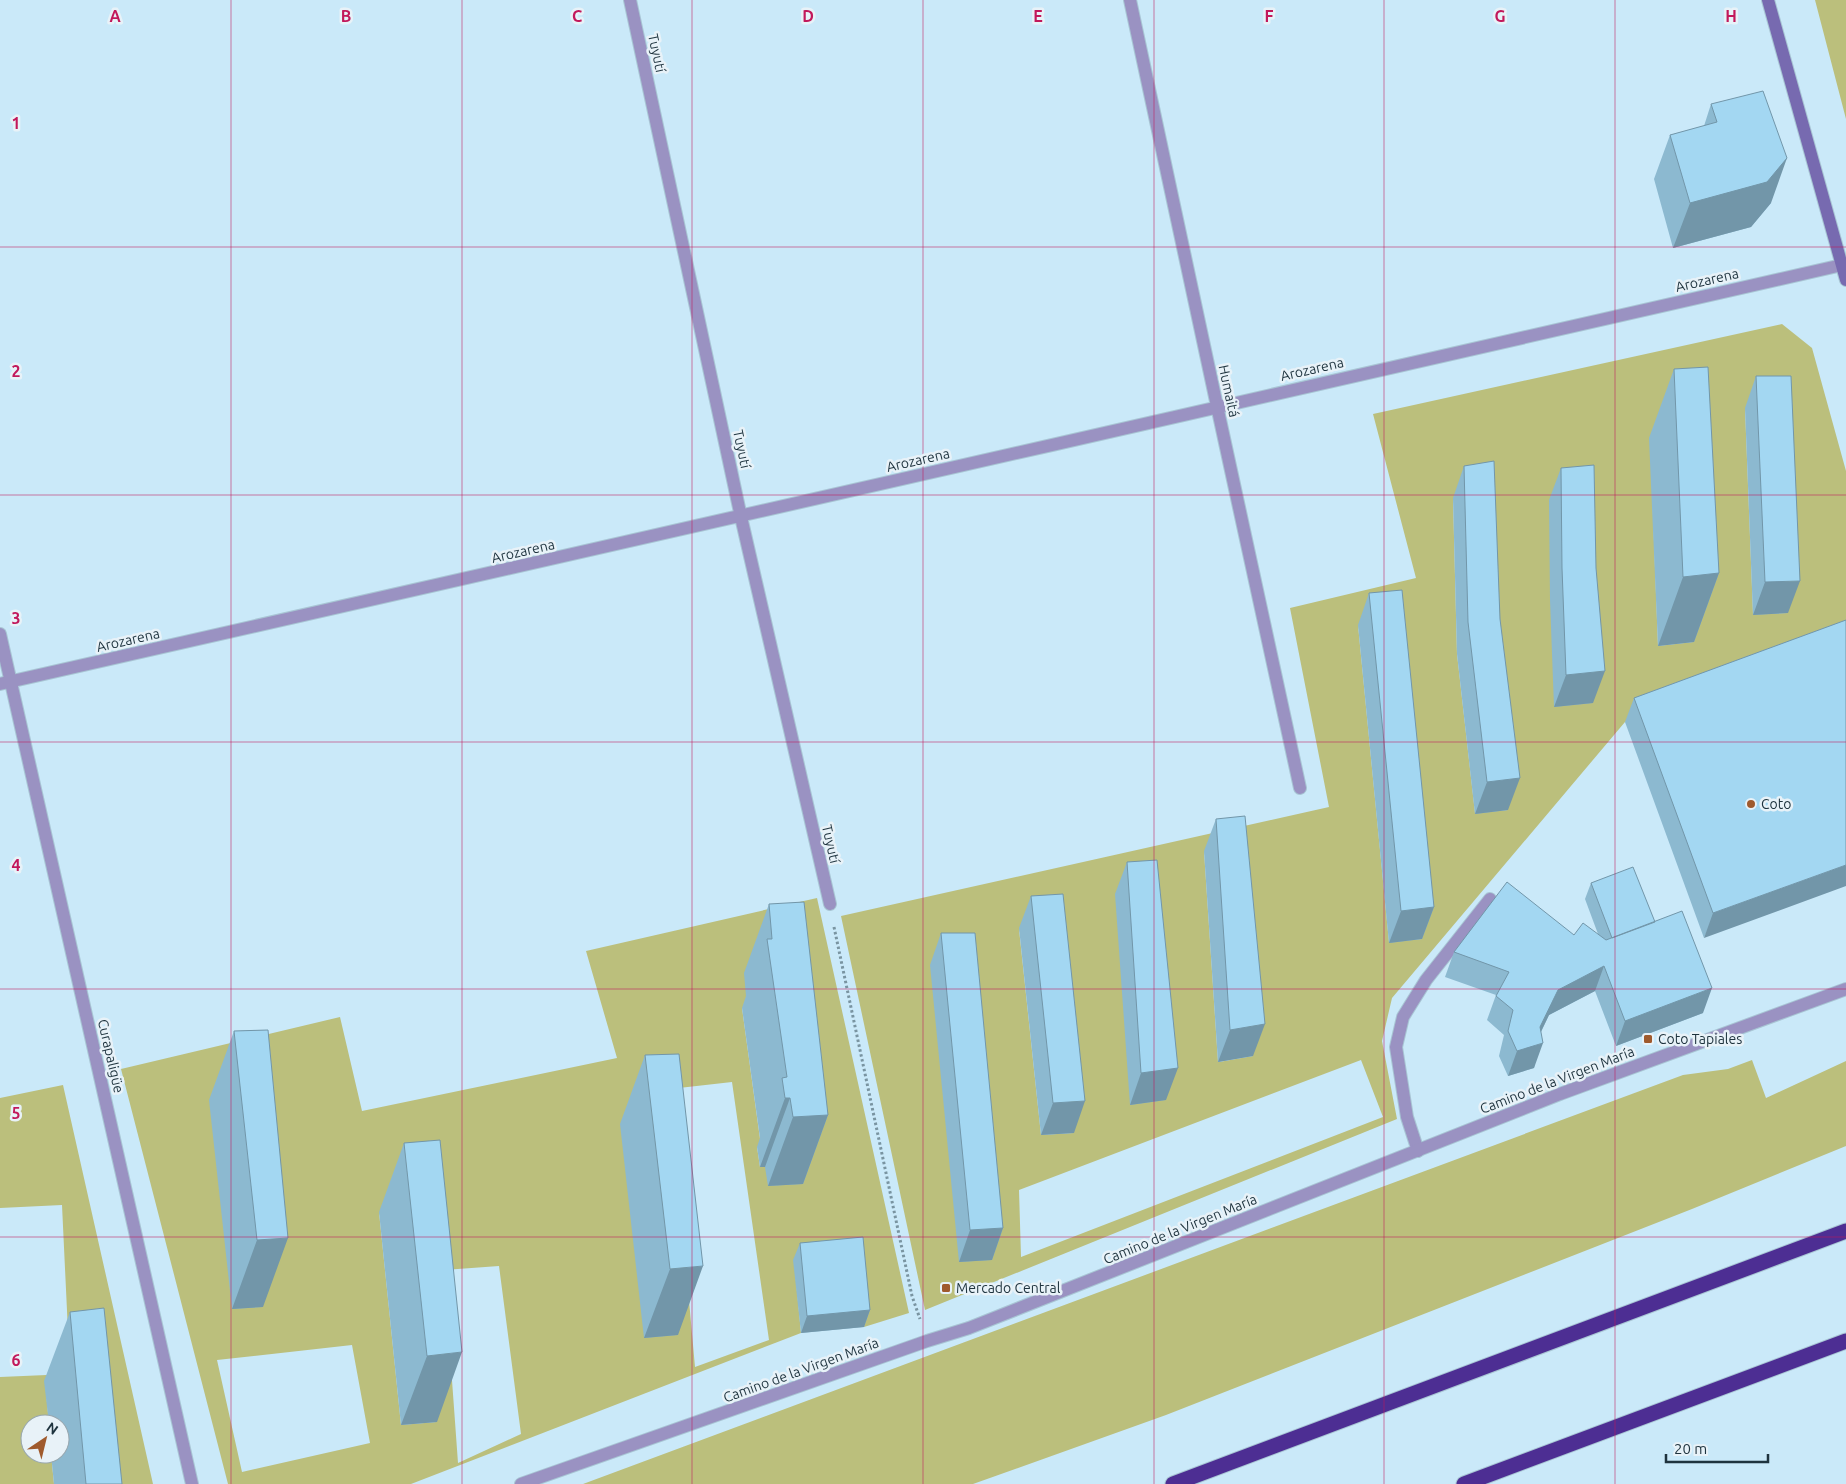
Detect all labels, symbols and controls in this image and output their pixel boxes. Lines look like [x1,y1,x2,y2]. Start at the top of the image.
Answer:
text: A [109,7,121,25]
text: B [341,7,351,25]
text: C [572,7,582,25]
text: D [802,7,814,25]
text: E [1033,7,1043,25]
text: F [1265,7,1274,25]
text: G [1494,7,1506,25]
text: H [1725,7,1737,25]
street label: Tuyutí [645,32,669,74]
text: 1 [11,114,21,132]
street label: Arozarena [1674,265,1740,295]
street label: Arozarena [1279,354,1345,384]
text: 2 [11,362,21,380]
street label: Humaitá [1216,363,1242,419]
street label: Tuyutí [730,428,754,470]
street label: Arozarena [885,445,951,475]
street label: Arozarena [490,536,556,566]
text: 3 [11,609,21,627]
street label: Arozarena [95,625,161,655]
place label: Coto [1761,796,1791,812]
marker: Coto [1745,798,1757,810]
street label: Tuyutí [819,823,843,865]
text: 4 [11,856,21,874]
street label: Curapaligüe [95,1018,127,1094]
place label: Coto Tapiales [1658,1031,1742,1047]
marker: Coto Tapiales [1642,1033,1654,1045]
street label: Camino de la Virgen María [1477,1043,1637,1117]
text: 5 [11,1104,21,1122]
street label: Camino de la Virgen María [1101,1191,1259,1267]
place label: Mercado Central [956,1280,1061,1296]
marker: Mercado Central [940,1282,952,1294]
street label: Camino de la Virgen María [721,1334,881,1406]
text: 6 [11,1351,21,1369]
north arrow [20,1414,70,1464]
text: N [44,1419,61,1438]
scale bar [1666,1432,1768,1464]
text: 20 m [1674,1440,1707,1457]

